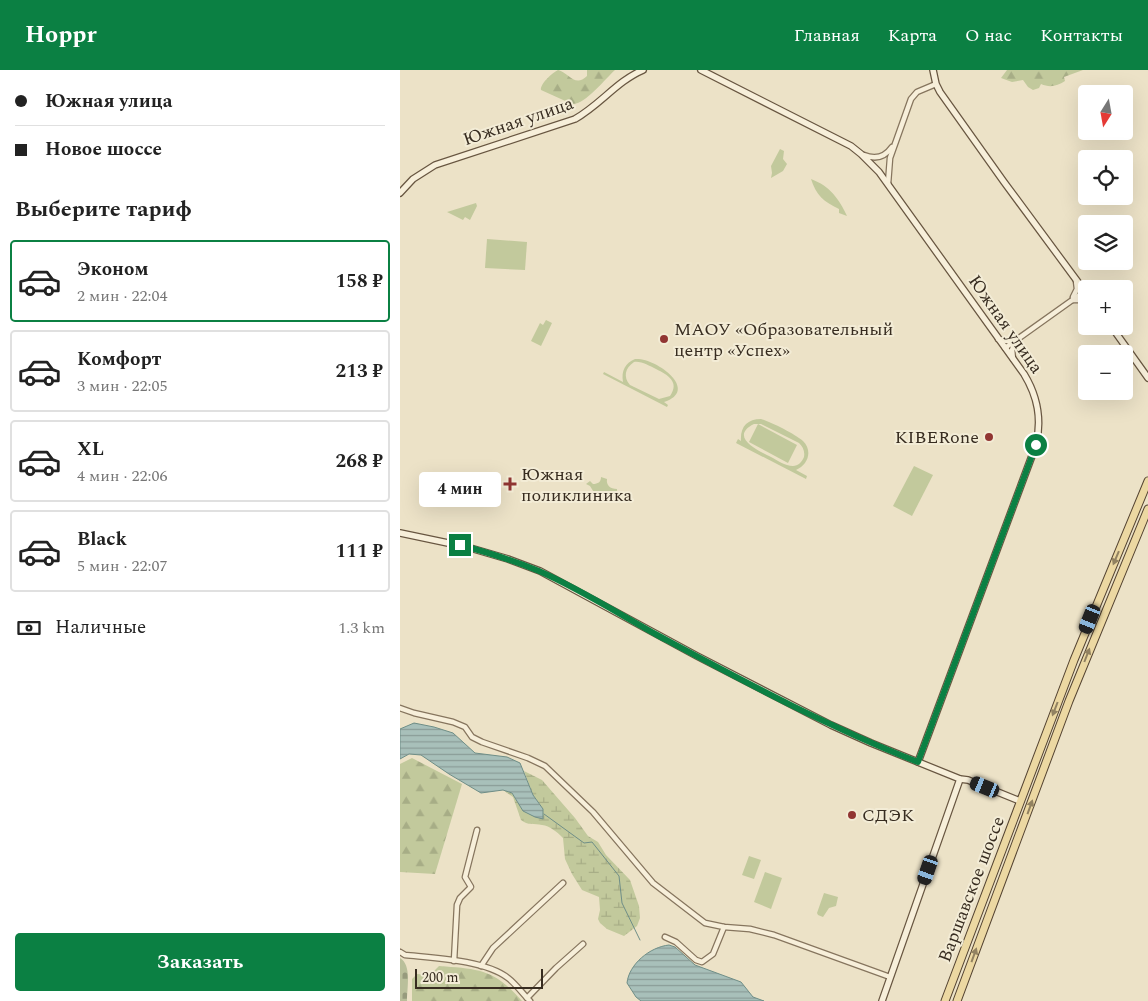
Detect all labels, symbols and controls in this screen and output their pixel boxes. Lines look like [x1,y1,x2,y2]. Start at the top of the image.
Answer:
text: Hoppr [25,17,97,53]
text: Главная [794,22,860,49]
text: Карта [888,22,937,49]
text: О нас [965,22,1012,49]
text: Контакты [1040,22,1123,49]
north arrow [1078,85,1132,140]
map controls [1078,85,1133,400]
text: Южная улица [45,87,172,116]
street label: Южная улица [459,90,577,153]
text: Новое шоссе [45,135,162,164]
button: locate [1078,150,1133,205]
text: Выберите тариф [15,193,192,226]
button: layers [1078,215,1133,270]
text: Эконом [77,255,148,284]
icon: car [17,259,62,304]
text: 158 ₽ [336,267,383,296]
street label: Южная улица [961,269,1050,379]
button: + [1078,280,1133,335]
text: 2 мин · 22:04 [77,284,167,308]
place label: МАОУ «Образовательный центр «Успех» [674,316,893,364]
marker: МАОУ «Образовательный центр «Успех» [658,333,670,345]
text: Комфорт [77,345,161,374]
button: − [1078,345,1133,400]
icon: car [17,349,62,394]
text: 213 ₽ [336,357,383,386]
text: 3 мин · 22:05 [77,374,167,398]
place label: KIBERone [895,424,979,451]
marker: KIBERone [983,431,995,443]
route start [1025,434,1047,456]
text: XL [77,435,104,464]
icon: car [17,439,62,484]
text: 268 ₽ [336,447,383,476]
place label: Южная поликлиника [521,461,633,509]
text: 4 мин · 22:06 [77,464,167,488]
callout: 4 мин [419,472,501,508]
text: 4 мин [437,477,483,501]
marker: Южная поликлиника [503,477,517,491]
text: Black [77,525,127,554]
icon: car [17,529,62,574]
route end [449,534,471,556]
text: 111 ₽ [336,537,383,566]
one-way arrow [1111,551,1119,565]
text: 5 мин · 22:07 [77,554,167,578]
car [1077,602,1102,636]
text: Наличные [55,613,146,642]
icon: cash [15,614,43,642]
text: 1.3 km [338,616,385,640]
one-way arrow [1084,648,1092,662]
one-way arrow [1051,702,1059,717]
car [968,774,1001,800]
one-way arrow [1026,799,1034,814]
place label: СДЭК [862,802,914,829]
marker: СДЭК [846,809,858,821]
street label: Варшавское шоссе [931,812,1012,966]
car [916,853,939,887]
button: Заказать [15,933,385,991]
one-way arrow [971,948,978,963]
scale bar [415,966,542,989]
text: 200 m [422,967,459,988]

